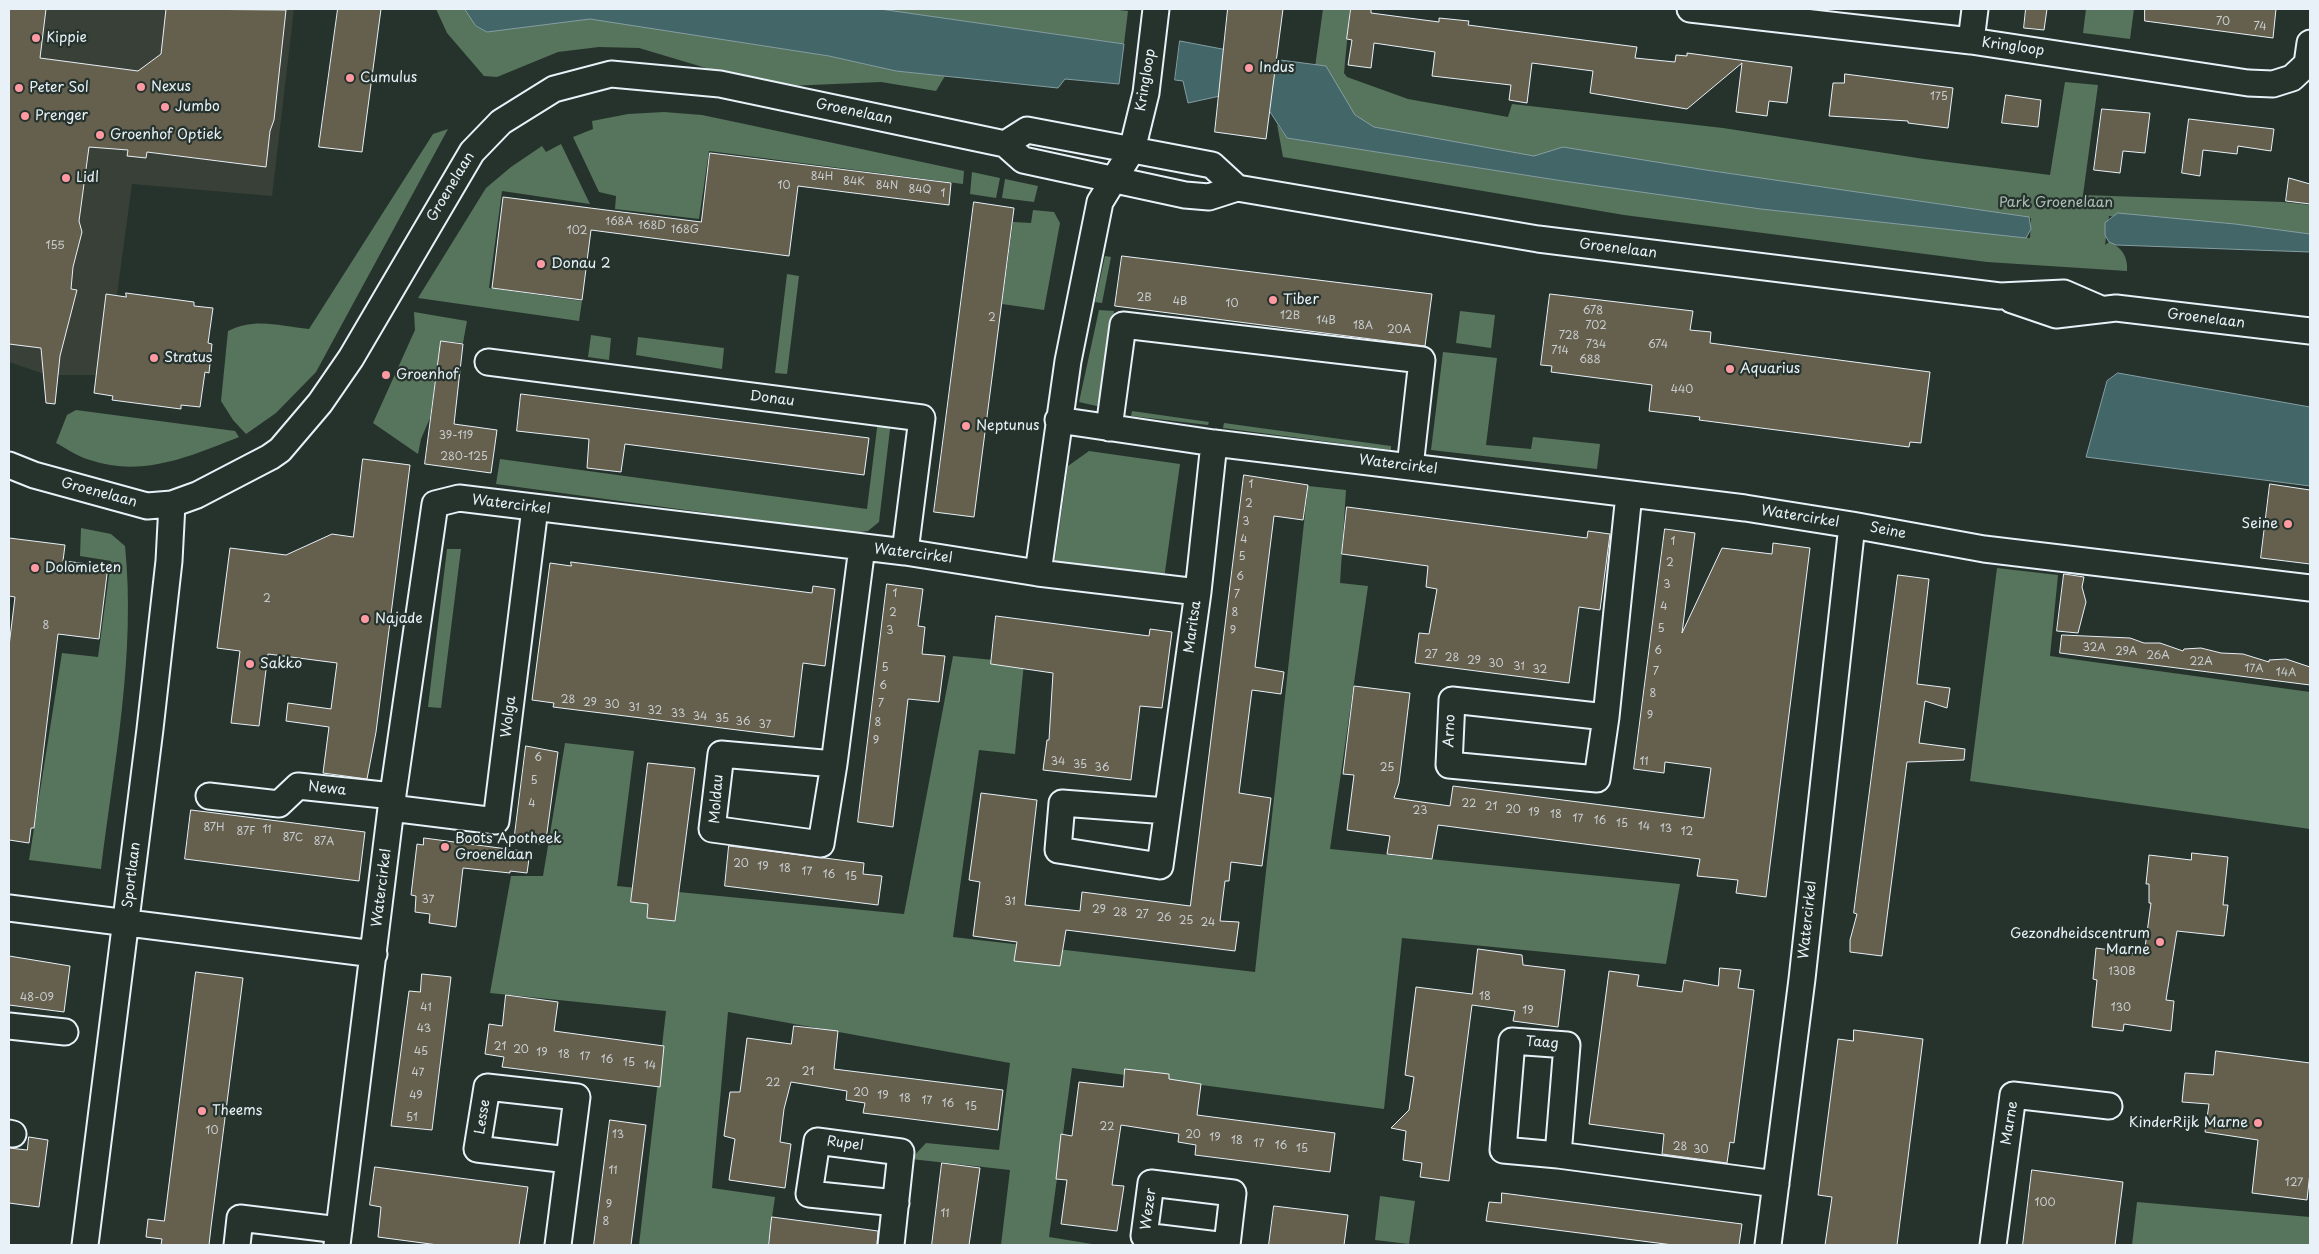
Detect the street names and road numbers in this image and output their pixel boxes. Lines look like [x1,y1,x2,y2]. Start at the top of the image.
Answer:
street label: Kringloop [1981,34,2045,60]
street label: Kringloop [1133,48,1159,112]
street label: Groenelaan [814,96,894,128]
street label: Groenelaan [424,149,478,225]
street label: Groenelaan [1578,236,1658,262]
street label: Groenelaan [2166,306,2246,332]
street label: Donau [749,388,795,410]
street label: Watercirkel [1358,452,1438,478]
street label: Groenelaan [59,475,139,511]
street label: Watercirkel [471,492,551,518]
street label: Watercirkel [1760,503,1840,531]
street label: Seine [1868,519,1908,543]
street label: Watercirkel [873,541,953,567]
street label: Maritsa [1181,600,1205,654]
street label: Wolga [498,695,520,739]
street label: Arno [1441,714,1459,748]
street label: Moldau [707,774,727,824]
street label: Newa [307,779,347,799]
street label: Sportlaan [120,841,144,909]
street label: Watercirkel [369,848,395,928]
street label: Watercirkel [1796,880,1820,960]
street label: Taag [1525,1033,1559,1053]
street label: Lesse [472,1098,494,1136]
street label: Marne [1998,1100,2022,1146]
street label: Rupel [826,1133,864,1155]
street label: Wezer [1138,1187,1160,1231]

